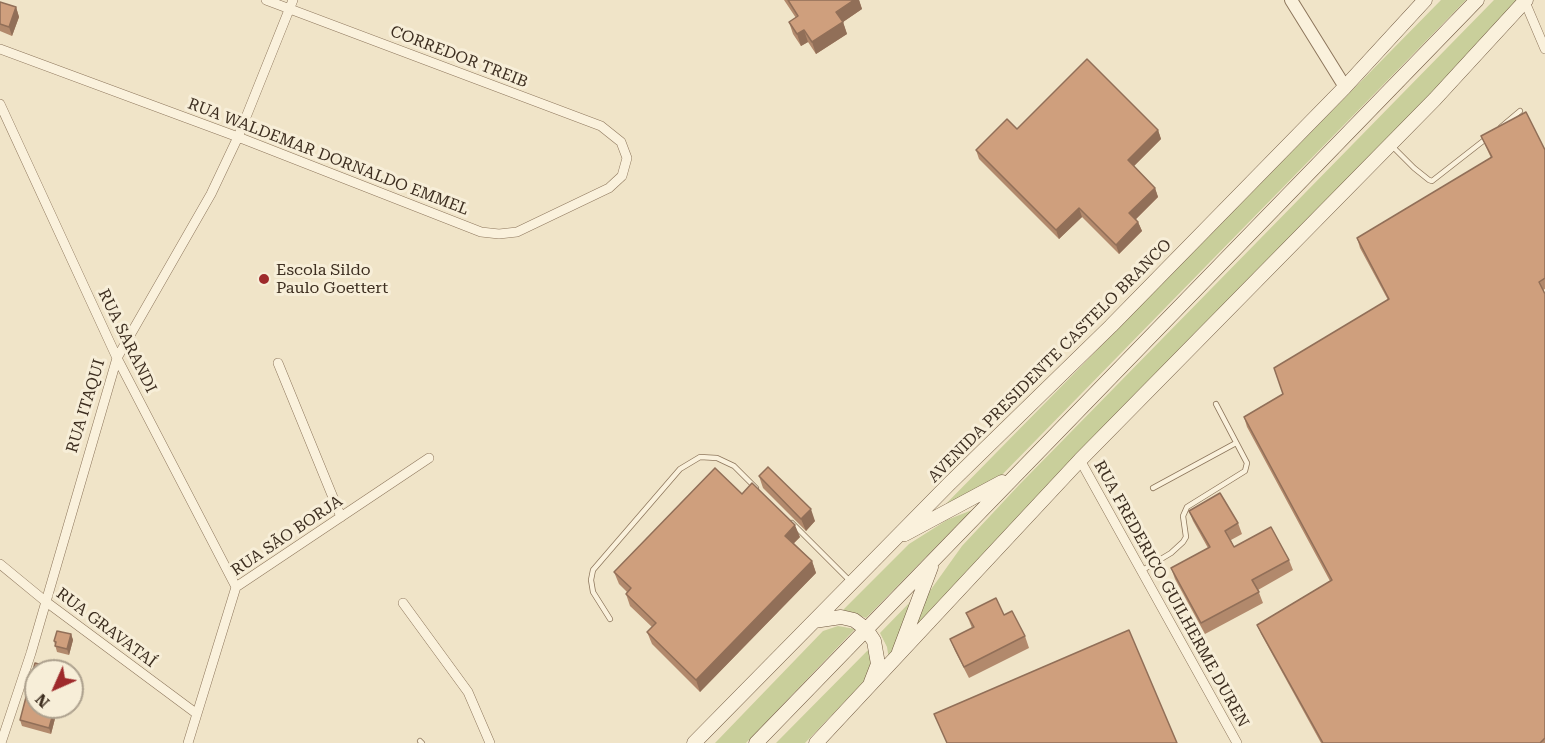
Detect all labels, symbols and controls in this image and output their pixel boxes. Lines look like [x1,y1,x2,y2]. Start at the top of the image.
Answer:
street label: CORREDOR TREIB [388,22,530,92]
street label: RUA WALDEMAR DORNALDO EMMEL [185,94,471,220]
street label: AVENIDA PRESIDENTE CASTELO BRANCO [924,235,1176,487]
place label: Escola Sildo Paulo Goettert [276,260,388,298]
marker: Escola Sildo Paulo Goettert [257,272,271,286]
street label: RUA SARANDI [94,286,160,396]
street label: RUA ITAQUI [63,357,109,455]
street label: RUA FREDERICO GUILHERME DUREN [1089,457,1253,731]
street label: RUA SÃO BORJA [228,492,346,580]
street label: RUA GRAVATAÍ [52,584,160,672]
north arrow [24,659,84,719]
text: N [31,690,53,712]

